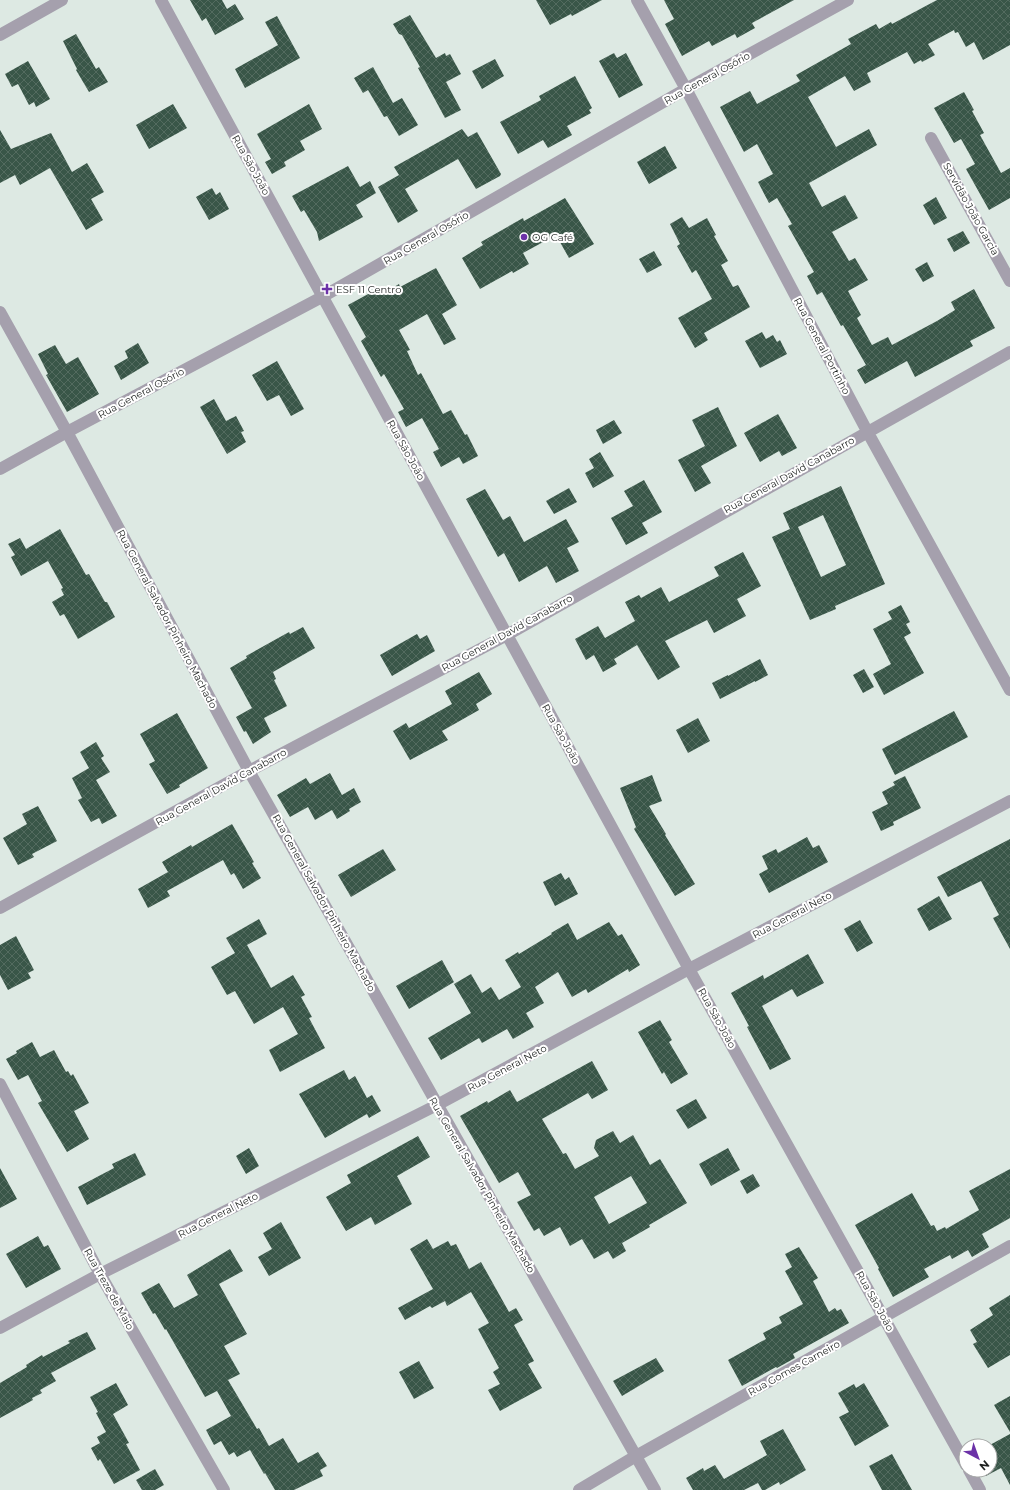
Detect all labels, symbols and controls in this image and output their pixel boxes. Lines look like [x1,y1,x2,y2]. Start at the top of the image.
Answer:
street label: Rua General Osório [662,49,752,107]
street label: Rua São João [229,133,273,197]
street label: Servidão João Garcia [940,160,1002,258]
street label: Rua General Osório [381,208,471,268]
place label: OG Café [532,231,573,244]
marker: OG Café [519,232,529,242]
marker: ESF 11 Centro [321,283,333,295]
place label: ESF 11 Centro [336,283,402,296]
street label: Rua General Portinho [791,295,853,397]
street label: Rua General Osório [95,365,187,421]
street label: Rua São João [384,418,428,482]
street label: Rua General David Canabarro [721,434,857,516]
street label: Rua General Salvador Pinheiro Machado [114,527,220,711]
street label: Rua General David Canabarro [439,592,575,674]
street label: Rua São João [539,702,583,766]
street label: Rua General David Canabarro [153,746,289,828]
street label: Rua General Salvador Pinheiro Machado [270,812,378,994]
street label: Rua General Neto [750,889,834,941]
street label: Rua São João [695,986,739,1050]
street label: Rua General Neto [465,1042,549,1094]
street label: Rua General Salvador Pinheiro Machado [426,1095,538,1275]
street label: Rua General Neto [176,1189,260,1241]
street label: Rua Treze de Maio [81,1246,137,1332]
street label: Rua São João [853,1269,897,1333]
street label: Rua Gomes Carneiro [746,1337,842,1399]
north arrow [958,1438,998,1478]
text: N [977,1457,993,1474]

